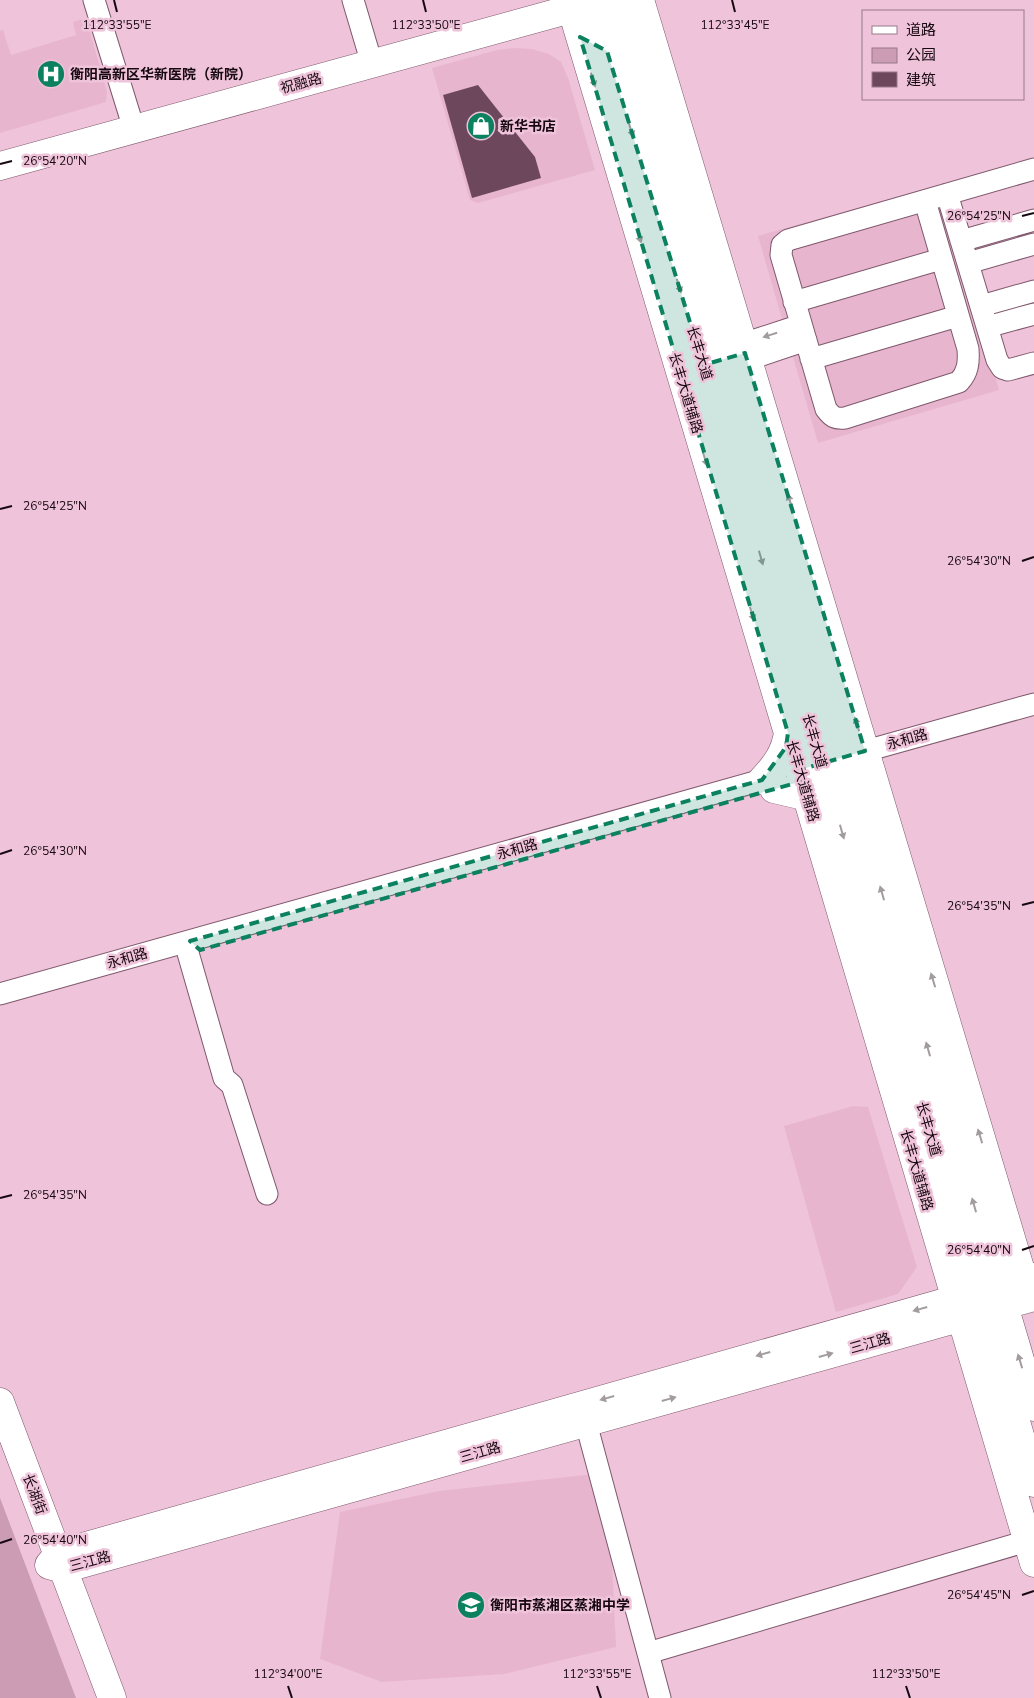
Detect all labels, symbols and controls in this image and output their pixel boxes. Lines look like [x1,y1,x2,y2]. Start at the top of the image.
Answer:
legend [862,10,1024,100]
text: 112°33'55"E [82,17,152,33]
text: 112°33'50"E [391,17,461,33]
text: 112°33'45"E [700,17,770,33]
text: 道路 [906,20,936,40]
text: 公园 [906,45,936,65]
hospital icon: 衡阳高新区华新医院（新院） [36,59,66,89]
place label: 衡阳高新区华新医院（新院） [70,65,252,84]
street label: 祝融路 [278,69,324,98]
text: 建筑 [906,70,936,90]
one-way arrow [589,73,597,88]
shop icon: 新华书店 [466,111,496,141]
place label: 新华书店 [500,117,556,136]
one-way arrow [628,123,636,138]
text: 26°54'20"N [23,153,87,169]
text: 26°54'25"N [947,208,1011,224]
one-way arrow [636,229,644,244]
one-way arrow [676,278,683,293]
street label: 长丰大道 [682,324,717,383]
one-way arrow [762,331,777,339]
street label: 长丰大道辅路 [664,350,707,436]
one-way arrow [702,451,710,466]
one-way arrow [785,493,793,508]
text: 26°54'25"N [23,498,87,514]
one-way arrow [758,551,766,566]
text: 26°54'30"N [947,553,1011,569]
one-way arrow [749,607,757,622]
street label: 长丰大道 [798,712,831,771]
one-way arrow [852,716,860,731]
street label: 永和路 [884,725,930,754]
street label: 长丰大道辅路 [782,738,823,824]
one-way arrow [838,824,846,839]
street label: 永和路 [494,835,540,864]
text: 26°54'30"N [23,843,87,859]
one-way arrow [877,886,885,901]
text: 26°54'35"N [947,898,1011,914]
street label: 永和路 [104,944,150,973]
one-way arrow [929,972,937,987]
one-way arrow [923,1042,931,1057]
street label: 长丰大道 [912,1100,945,1159]
street label: 长丰大道辅路 [896,1127,937,1213]
one-way arrow [975,1128,983,1143]
text: 26°54'35"N [23,1187,87,1203]
one-way arrow [969,1197,977,1212]
text: 26°54'40"N [947,1242,1011,1258]
one-way arrow [912,1306,927,1314]
street label: 三江路 [847,1329,893,1358]
one-way arrow [756,1350,771,1358]
one-way arrow [818,1351,833,1359]
one-way arrow [1015,1353,1023,1368]
one-way arrow [599,1395,614,1403]
one-way arrow [662,1395,677,1403]
street label: 三江路 [457,1438,503,1467]
street label: 长湖街 [18,1471,51,1517]
text: 26°54'40"N [23,1532,87,1548]
street label: 三江路 [67,1547,113,1576]
text: 26°54'45"N [947,1587,1011,1603]
school or university icon: 衡阳市蒸湘区蒸湘中学 [456,1590,486,1620]
place label: 衡阳市蒸湘区蒸湘中学 [490,1596,630,1615]
text: 112°34'00"E [253,1666,323,1682]
text: 112°33'55"E [562,1666,632,1682]
text: 112°33'50"E [871,1666,941,1682]

